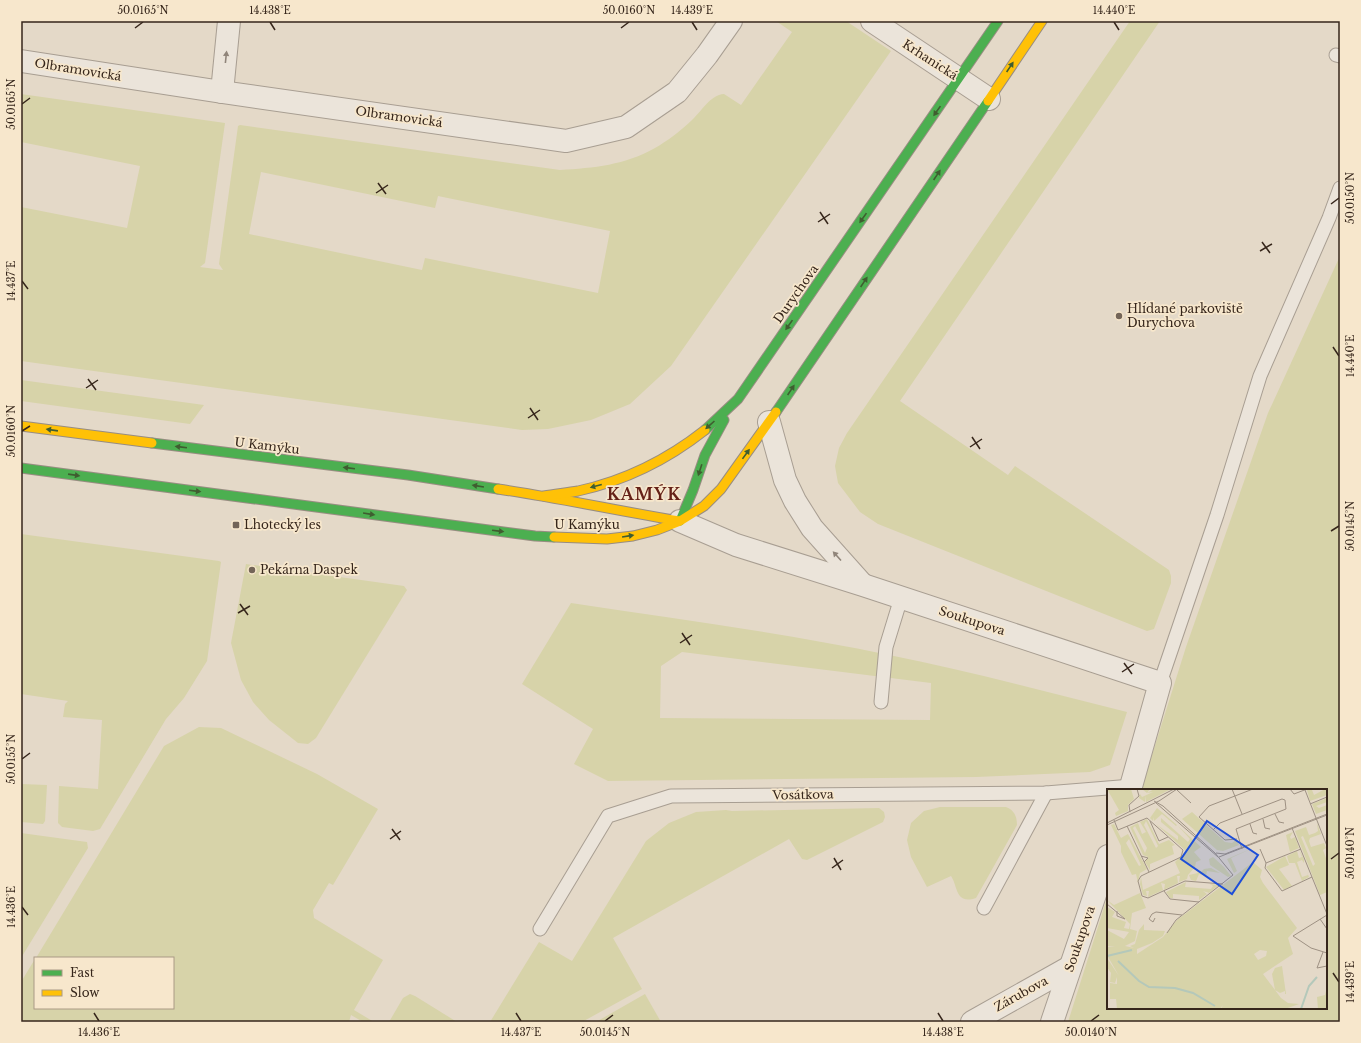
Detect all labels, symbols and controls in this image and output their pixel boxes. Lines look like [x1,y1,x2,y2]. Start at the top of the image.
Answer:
text: 50.0165°N [117,4,169,17]
text: 14.438°E [249,4,291,17]
text: 50.0160°N [603,4,655,17]
text: 14.439°E [671,4,713,17]
text: 14.440°E [1093,4,1135,17]
street label: Krhanická [900,36,961,83]
one-way arrow [222,51,229,63]
street label: Olbramovická [34,55,123,84]
one-way arrow [1006,62,1014,73]
text: 50.0165°N [5,78,18,130]
street label: Olbramovická [355,103,444,130]
one-way arrow [933,106,941,116]
one-way arrow [933,170,941,180]
text: 50.0150°N [1344,172,1357,224]
one-way arrow [859,213,867,223]
text: 14.437°E [5,261,18,301]
street label: Durychova [770,261,821,326]
one-way arrow [860,277,868,288]
place label: Hlídané parkoviště Durychova [1127,301,1243,330]
marker: Hlídané parkoviště Durychova [1114,311,1124,321]
one-way arrow [785,320,793,330]
text: 14.440°E [1344,335,1357,377]
one-way arrow [787,385,795,395]
text: 50.0160°N [5,405,18,457]
one-way arrow [705,420,714,429]
one-way arrow [46,427,58,433]
street label: U Kamýku [234,434,300,457]
one-way arrow [175,444,187,450]
one-way arrow [742,449,750,460]
one-way arrow [697,464,703,476]
one-way arrow [343,465,355,471]
one-way arrow [67,472,80,478]
one-way arrow [472,483,484,489]
one-way arrow [590,483,602,489]
district label: KAMÝK [607,484,681,504]
one-way arrow [188,488,201,494]
text: 50.0145°N [1344,501,1357,551]
one-way arrow [363,511,375,517]
place label: Lhotecký les [244,517,321,532]
street label: U Kamýku [554,517,620,532]
marker: Lhotecký les [231,520,241,530]
one-way arrow [492,528,504,534]
one-way arrow [621,533,634,539]
one-way arrow [832,551,842,561]
place label: Pekárna Daspek [260,562,358,577]
marker: Pekárna Daspek [247,565,257,575]
street label: Soukupova [937,603,1007,638]
text: 50.0155°N [5,734,18,784]
street label: Vosátkova [771,786,834,803]
inset map [1107,789,1327,1009]
text: 50.0140°N [1344,827,1357,879]
text: 14.436°E [5,886,18,928]
street label: Soukupova [1061,904,1098,974]
legend [34,957,174,1009]
text: 14.439°E [1344,961,1357,1003]
text: Fast [70,965,95,980]
street label: Zárubova [991,973,1050,1014]
text: Slow [70,985,100,1000]
text: 14.436°E [78,1026,120,1039]
text: 14.437°E [501,1026,541,1039]
text: 50.0145°N [580,1026,630,1039]
text: 14.438°E [922,1026,964,1039]
text: 50.0140°N [1065,1026,1117,1039]

